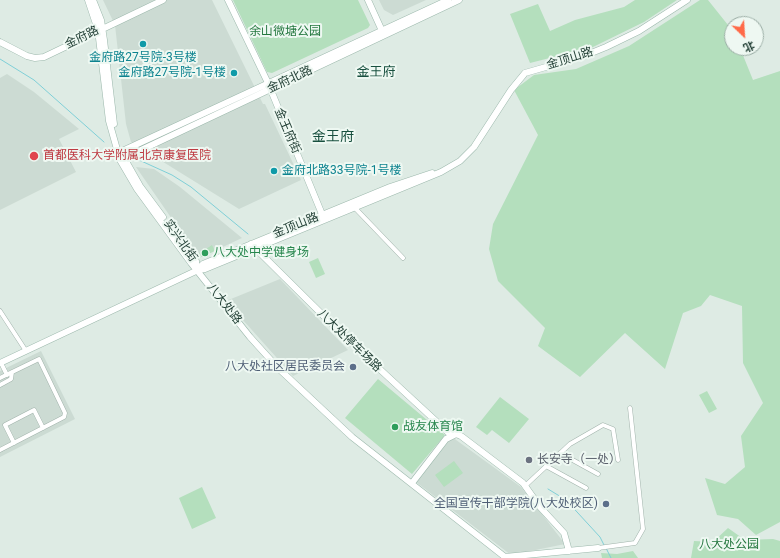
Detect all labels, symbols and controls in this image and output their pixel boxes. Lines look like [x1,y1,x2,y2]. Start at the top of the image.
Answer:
north arrow [724,16,764,56]
street label: 金府路 [63,24,101,52]
park label: 余山微塘公园 [249,25,321,39]
text: 北 [741,38,757,55]
marker: 金府路27号院-3号楼 [138,39,148,49]
street label: 金顶山路 [545,45,595,73]
place label: 金府路27号院-3号楼 [89,51,197,65]
street label: 金府北路 [265,63,315,97]
district label: 金王府 [357,65,395,81]
place label: 金府路27号院-1号楼 [118,66,226,80]
marker: 金府路27号院-1号楼 [229,68,239,78]
street label: 金王府街 [271,106,303,156]
district label: 金王府 [312,129,354,145]
place label: 首都医科大学附属北京康复医院 [43,149,211,163]
marker: 首都医科大学附属北京康复医院 [28,150,40,162]
place label: 金府北路33号院-1号楼 [282,164,402,178]
marker: 金府北路33号院-1号楼 [269,166,279,176]
street label: 金顶山路 [271,210,321,242]
street label: 实兴北街 [160,217,200,265]
place label: 八大处中学健身场 [213,246,309,260]
marker: 八大处中学健身场 [200,248,210,258]
street label: 八大处路 [204,281,244,327]
street label: 八大处停车场路 [314,307,384,375]
place label: 八大处社区居民委员会 [225,360,345,374]
marker: 八大处社区居民委员会 [348,362,358,372]
place label: 战友体育馆 [403,420,463,434]
marker: 战友体育馆 [390,422,400,432]
place label: 长安寺（一处） [537,453,621,467]
marker: 长安寺（一处） [524,455,534,465]
place label: 全国宣传干部学院(八大处校区) [434,497,598,511]
marker: 全国宣传干部学院(八大处校区) [601,499,611,509]
park label: 八大处公园 [699,538,759,552]

